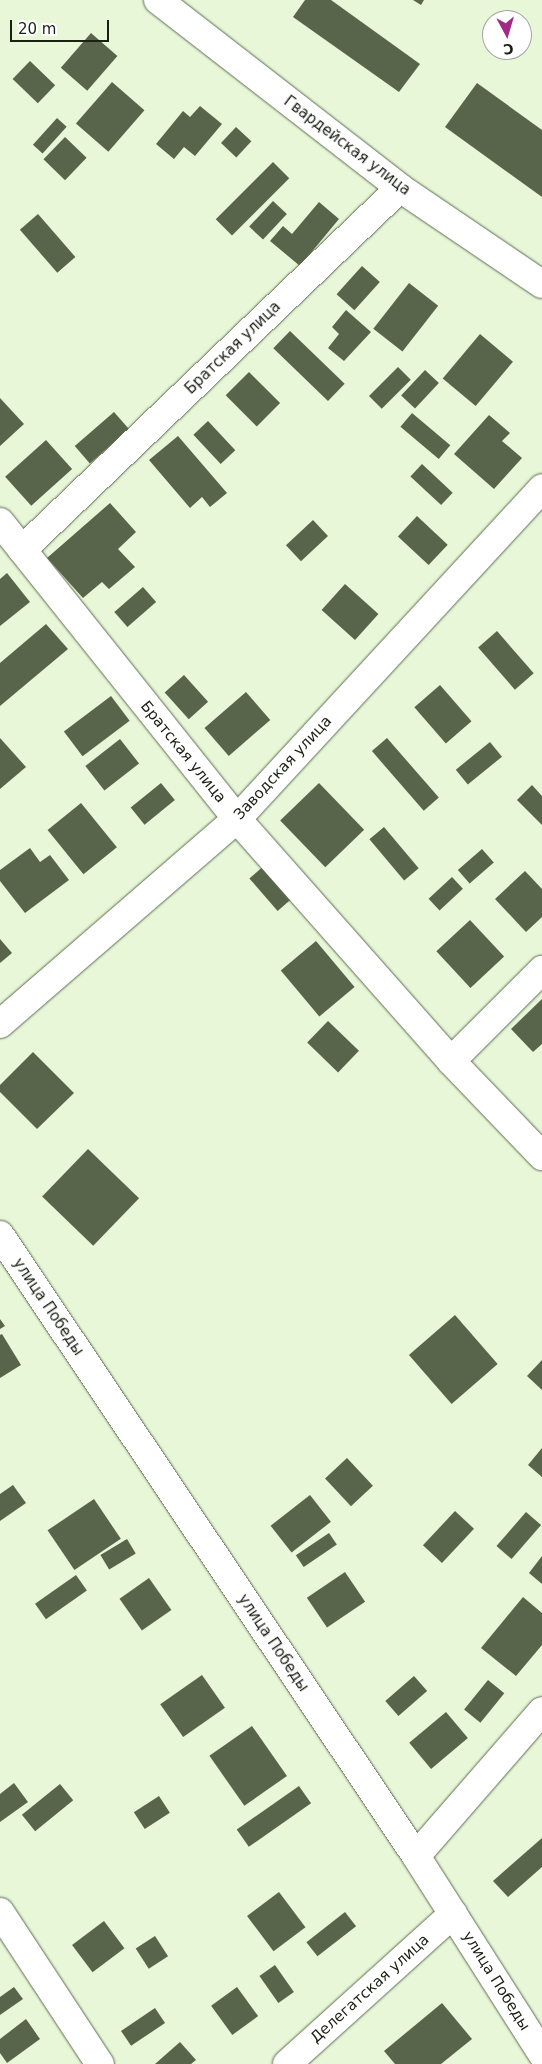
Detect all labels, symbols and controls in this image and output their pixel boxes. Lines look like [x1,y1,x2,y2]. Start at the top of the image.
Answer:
scale bar [12,10,111,42]
north arrow [482,10,532,60]
text: 20 m [18,20,56,38]
text: С [503,40,514,57]
street label: Гвардейская улица [280,92,414,200]
street label: Братская улица [182,298,284,398]
street label: Братская улица [136,698,230,806]
street label: Заводская улица [230,712,336,824]
street label: улица Победы [9,1255,87,1359]
street label: улица Победы [234,1591,312,1695]
street label: улица Победы [458,1928,534,2034]
street label: Делегатская улица [307,1931,433,2047]

